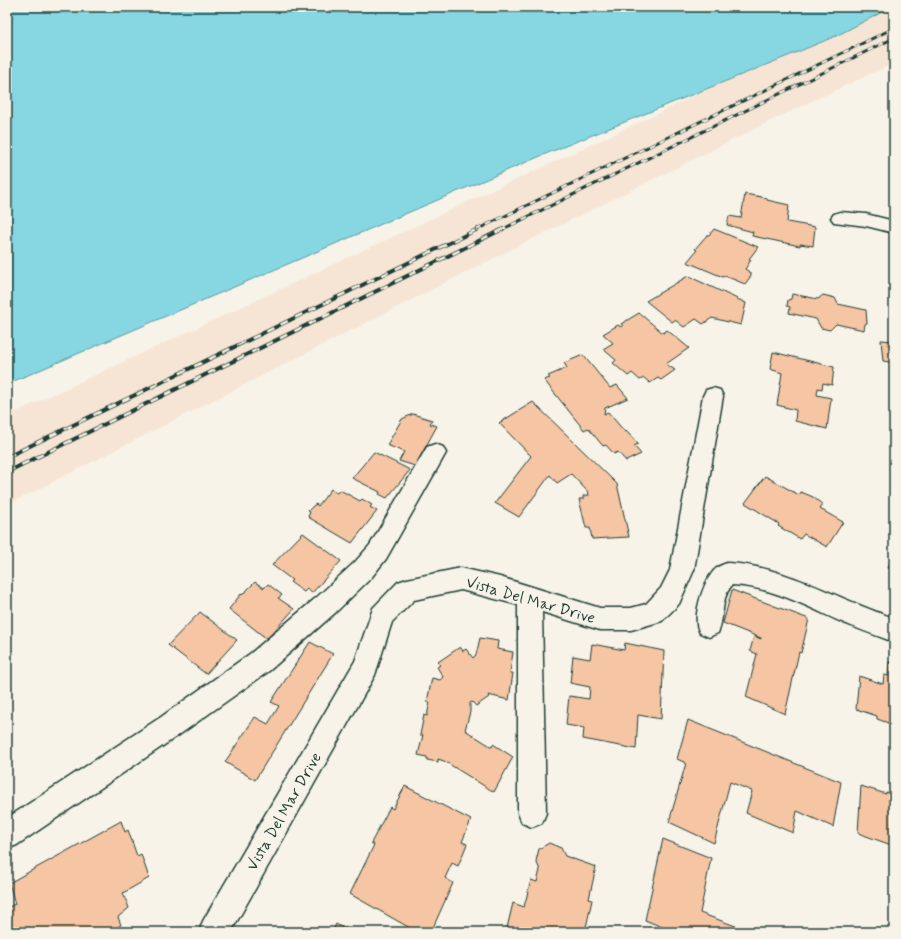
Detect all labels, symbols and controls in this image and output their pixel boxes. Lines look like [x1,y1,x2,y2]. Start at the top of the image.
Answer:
street label: Vista Del Mar Drive [463,572,598,629]
street label: Vista Del Mar Drive [242,749,327,875]

